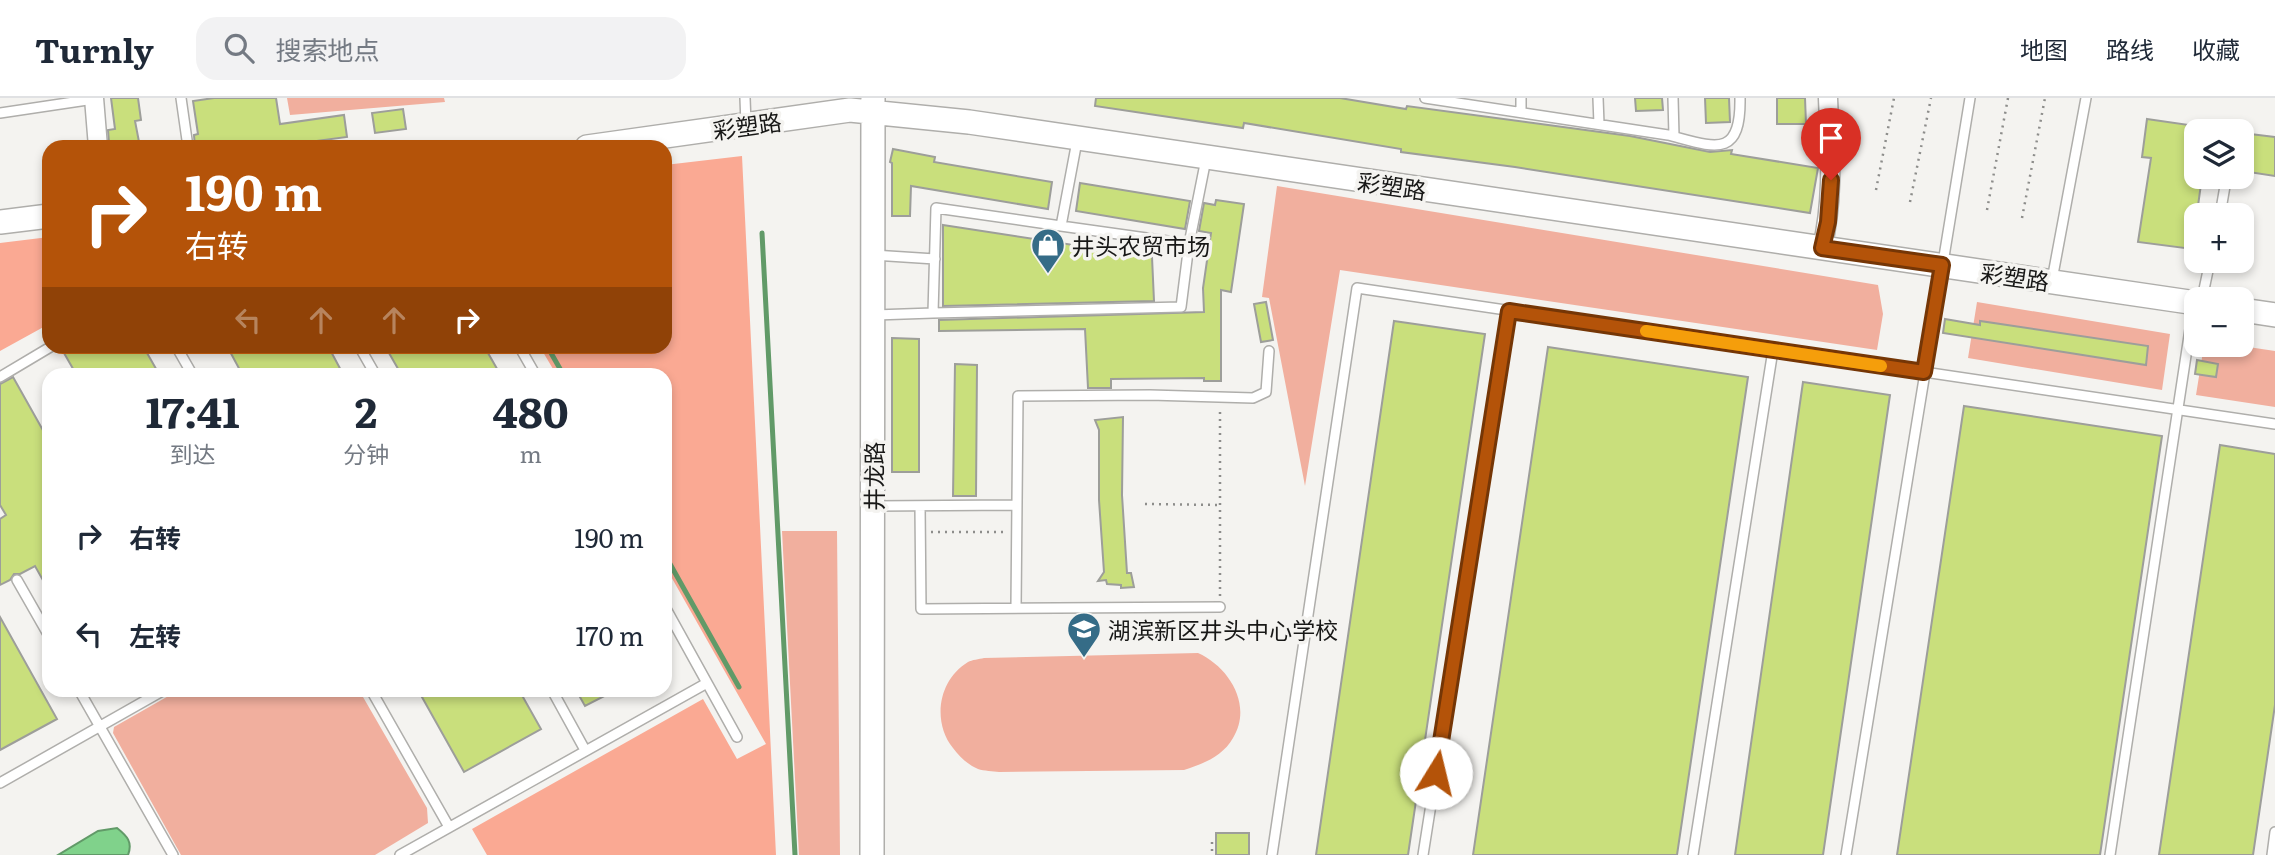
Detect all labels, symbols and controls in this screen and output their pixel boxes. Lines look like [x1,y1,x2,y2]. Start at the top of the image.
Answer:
search box [196,17,686,80]
text: Turnly [35,24,154,73]
icon: search [220,29,258,67]
text: 搜索地点 [276,29,380,68]
text: 地图 [2020,31,2068,66]
text: 路线 [2106,31,2154,66]
text: 收藏 [2192,31,2240,66]
street label: 彩塑路 [710,103,784,147]
pin [1801,108,1861,180]
icon: arrive [1812,119,1850,157]
map controls [2184,119,2254,357]
button: layers [2184,119,2254,189]
text: 190 m [185,153,322,226]
street label: 彩塑路 [1355,163,1429,207]
icon: right [70,168,161,259]
button: + [2184,203,2254,273]
text: 右转 [185,220,249,268]
shop icon: 井头农贸市场 [1029,226,1067,275]
place label: 井头农贸市场 [1072,228,1210,262]
street label: 彩塑路 [1978,254,2052,298]
button: − [2184,287,2254,357]
icon: left [229,301,267,339]
icon: ahead [302,301,340,339]
icon: ahead [375,301,413,339]
icon: right [448,301,486,339]
text: 17:41 [145,379,240,441]
text: 2 [355,379,377,441]
text: 480 [493,379,569,441]
text: 到达 [170,436,216,470]
text: 分钟 [343,436,389,470]
text: m [519,436,542,470]
street label: 井龙路 [856,442,890,511]
icon: right [70,517,108,555]
text: 右转 [129,517,181,556]
text: 190 m [574,517,644,556]
school or university icon: 湖滨新区井头中心学校 [1065,610,1103,659]
place label: 湖滨新区井头中心学校 [1108,612,1338,646]
icon: left [70,615,108,653]
text: 左转 [129,615,181,654]
text: 170 m [576,615,644,654]
position arrow [1399,736,1473,810]

